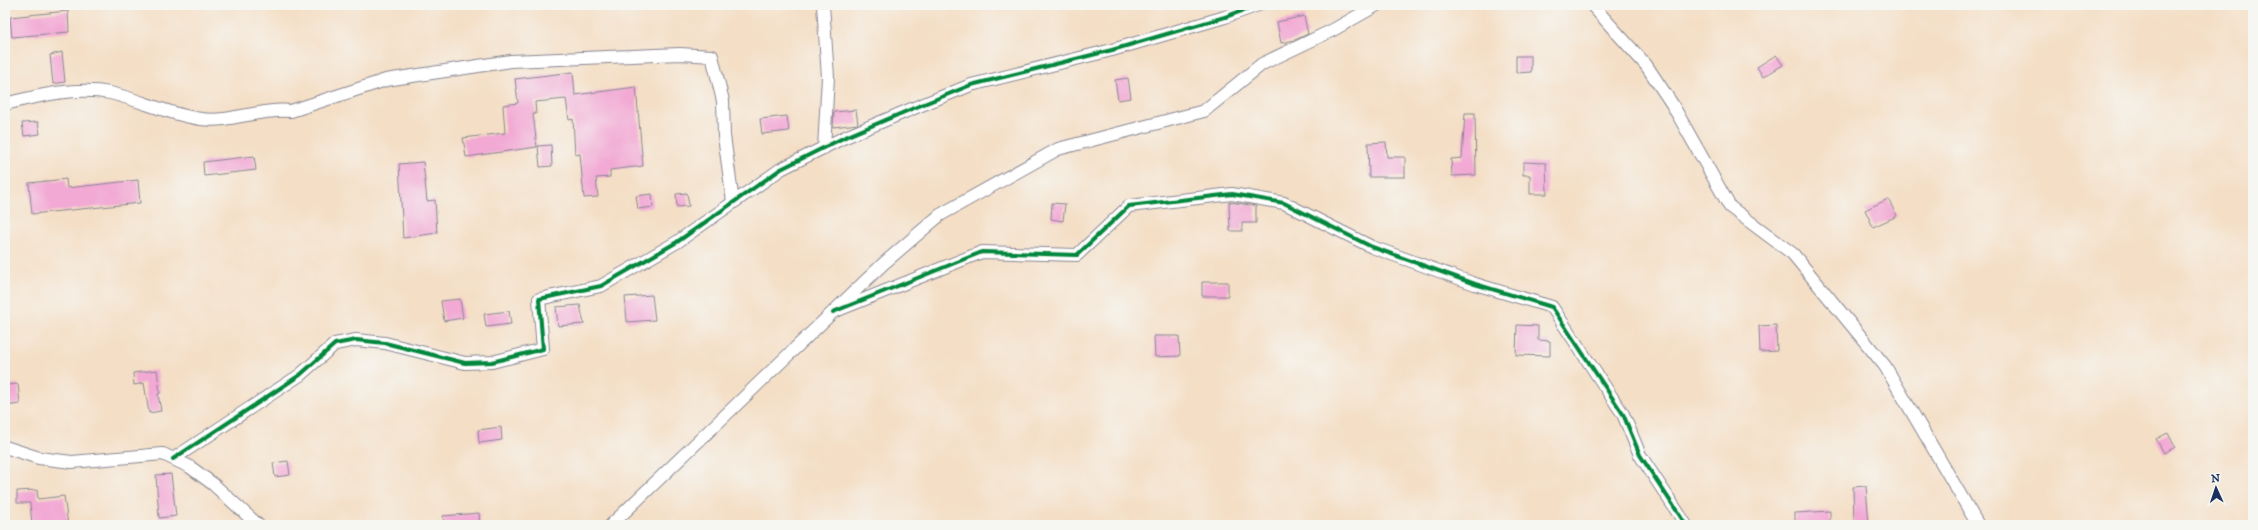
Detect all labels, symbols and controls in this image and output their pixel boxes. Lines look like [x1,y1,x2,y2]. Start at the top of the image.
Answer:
north arrow [2196,468,2236,508]
text: N [2211,472,2220,486]

